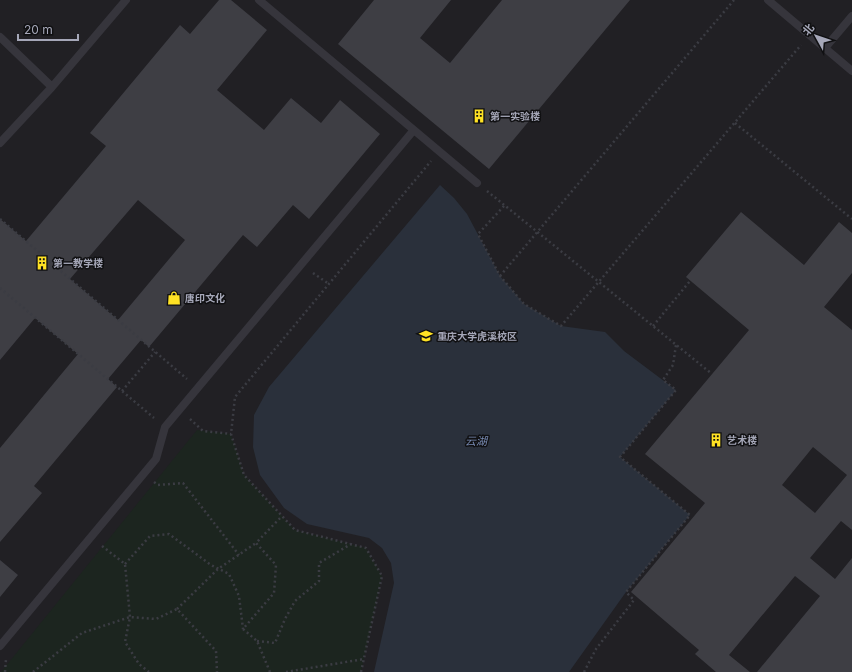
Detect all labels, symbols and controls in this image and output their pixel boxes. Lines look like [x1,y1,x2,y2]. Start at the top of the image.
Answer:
scale bar [18,16,78,42]
north arrow [796,16,836,56]
text: 北 [799,21,817,38]
text: 20 m [24,22,53,37]
building icon: 第一实验楼 [471,108,487,124]
place label: 第一实验楼 [490,110,540,122]
building icon: 第一教学楼 [34,255,50,271]
place label: 第一教学楼 [53,257,103,269]
shop icon: 唐印文化 [166,290,182,306]
place label: 唐印文化 [185,292,225,304]
school or university icon: 重庆大学虎溪校区 [418,328,434,344]
place label: 重庆大学虎溪校区 [437,330,517,342]
building icon: 艺术楼 [708,432,724,448]
water label: 云湖 [465,434,489,448]
place label: 艺术楼 [727,434,757,446]

